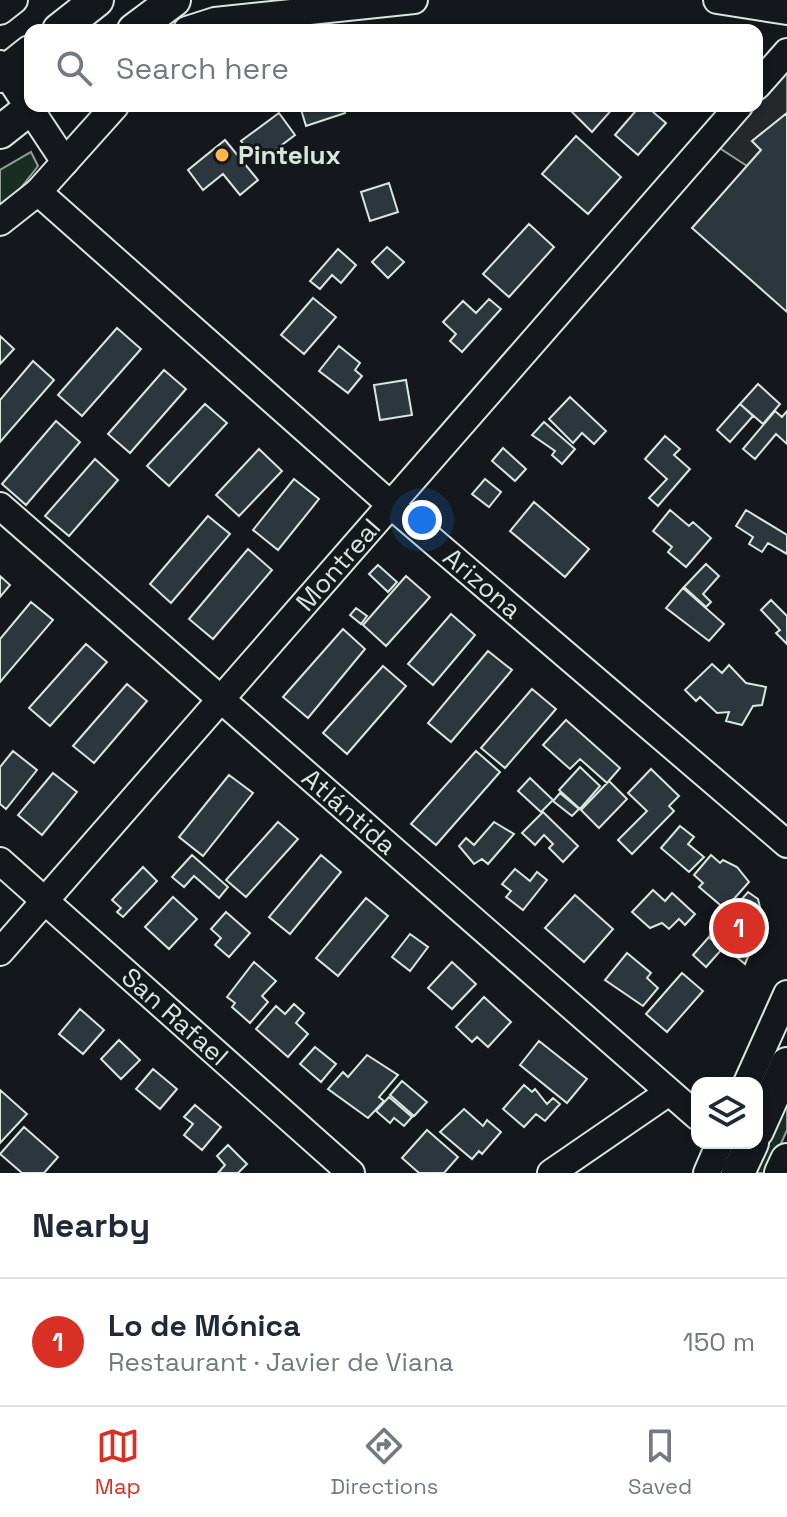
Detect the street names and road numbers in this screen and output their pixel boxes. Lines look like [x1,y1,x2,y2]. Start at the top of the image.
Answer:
street label: Montreal [288,511,388,618]
street label: Arizona [436,540,529,626]
street label: Atlántida [295,761,404,862]
street label: San Rafael [114,960,235,1073]

